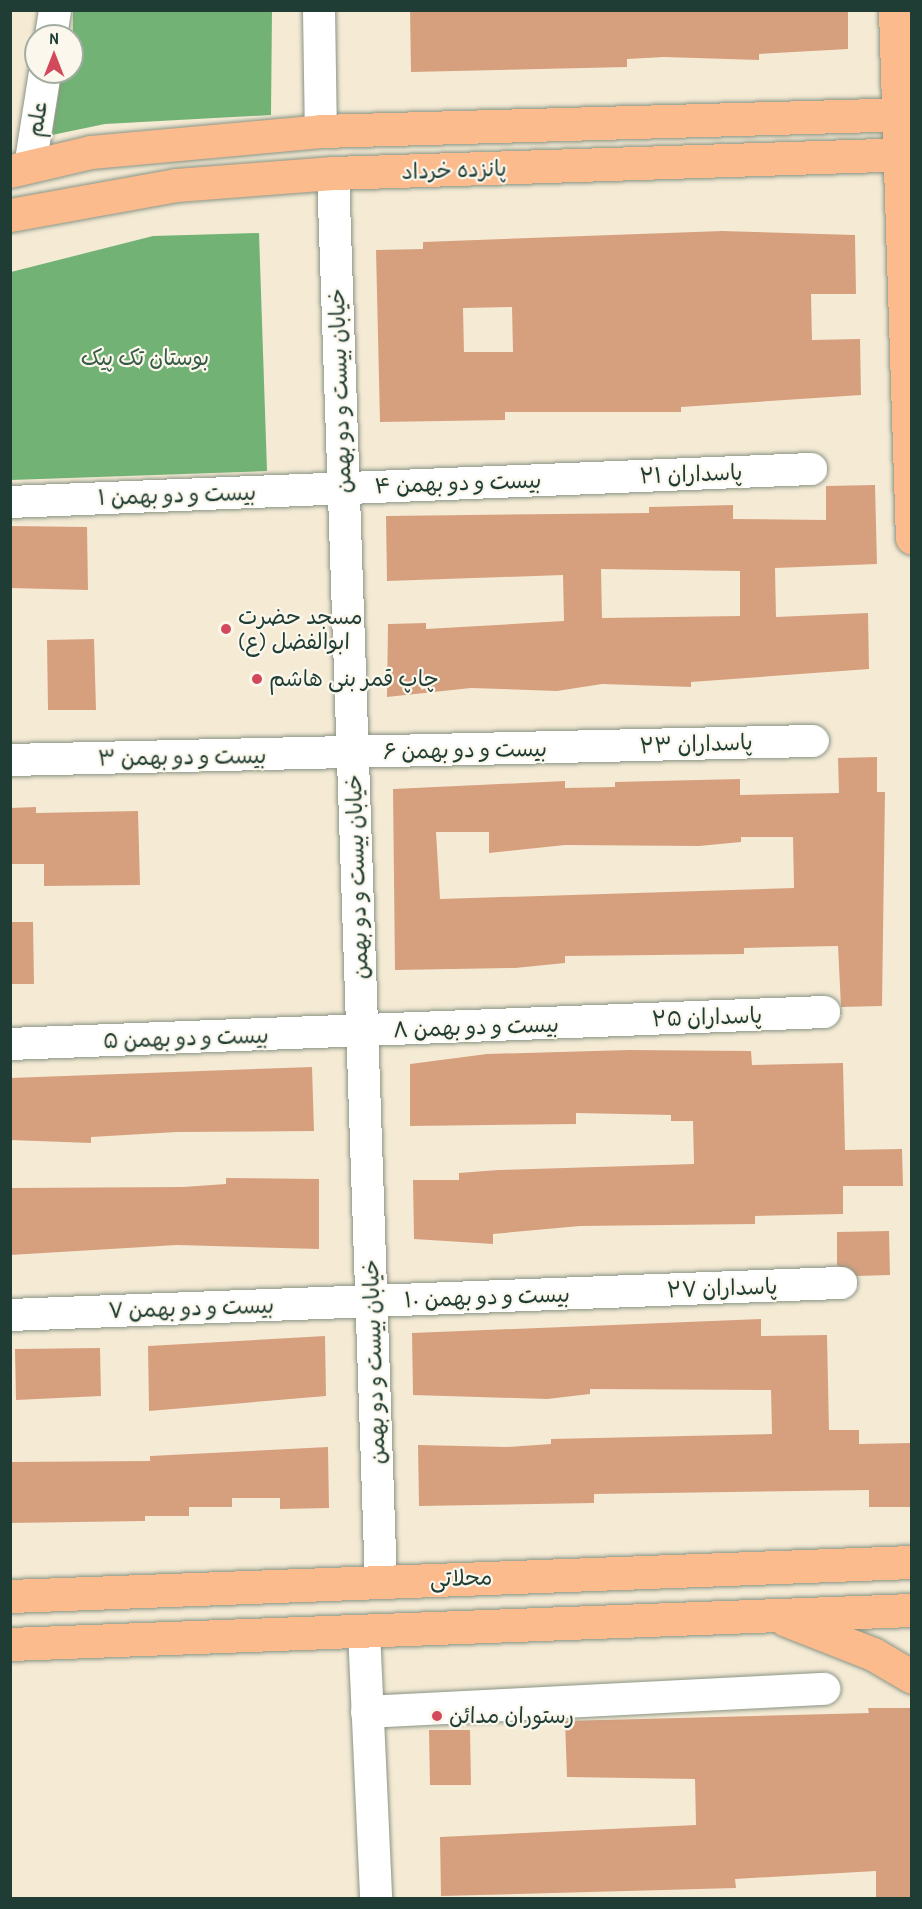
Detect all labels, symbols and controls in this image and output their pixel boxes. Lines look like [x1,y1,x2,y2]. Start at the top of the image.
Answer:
north arrow [24,24,84,84]
text: N [50,27,58,49]
street label: علم [21,99,53,139]
street label: پانزده خرداد [401,155,507,185]
street label: خیابان بیست و دو بهمن [323,288,357,494]
park label: بوستان تک پیک [81,345,209,371]
street label: پاسداران ۲۱ [639,459,743,489]
street label: بیست و دو بهمن ۴ [374,467,542,499]
street label: بیست و دو بهمن ۱ [97,479,257,511]
place label: مسجد حضرت ابوالفضل (ع) [238,603,363,654]
marker: مسجد حضرت ابوالفضل (ع) [219,622,233,636]
place label: چاپ قمر بنی هاشم [269,666,439,692]
marker: چاپ قمر بنی هاشم [250,672,264,686]
street label: پاسداران ۲۳ [639,729,753,759]
street label: بیست و دو بهمن ۶ [383,735,547,765]
street label: بیست و دو بهمن ۳ [98,742,266,772]
street label: خیابان بیست و دو بهمن [340,774,374,980]
street label: پاسداران ۲۵ [651,1002,763,1032]
street label: بیست و دو بهمن ۸ [393,1011,559,1043]
street label: بیست و دو بهمن ۵ [103,1022,269,1054]
street label: خیابان بیست و دو بهمن [357,1259,391,1465]
street label: پاسداران ۲۷ [666,1273,778,1303]
street label: بیست و دو بهمن ۱۰ [404,1281,570,1313]
street label: بیست و دو بهمن ۷ [108,1292,274,1324]
street label: محلاتی [429,1564,493,1592]
place label: رستوران مدائن [449,1703,574,1729]
marker: رستوران مدائن [430,1709,444,1723]

